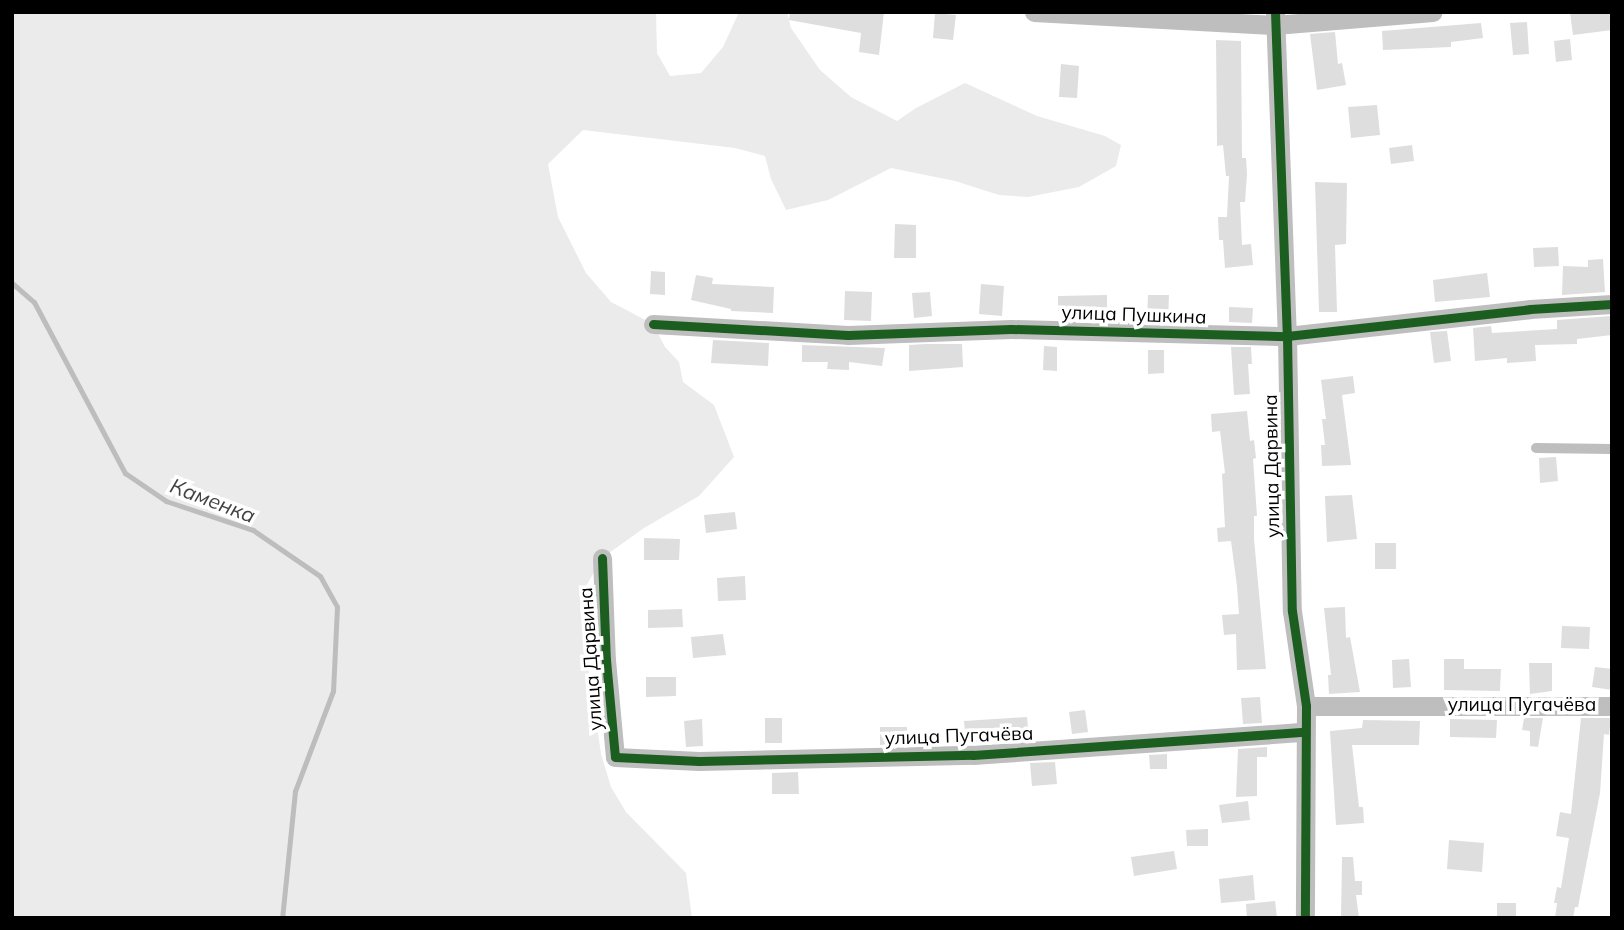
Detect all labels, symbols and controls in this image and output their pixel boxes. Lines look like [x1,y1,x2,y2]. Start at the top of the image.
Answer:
street label: улица Пушкина [1061,301,1207,329]
street label: улица Дарвина [1259,394,1285,538]
water label: Каменка [167,472,259,528]
street label: улица Дарвина [575,587,607,731]
street label: улица Пугачёва [1448,694,1596,716]
street label: улица Пугачёва [884,722,1034,750]

